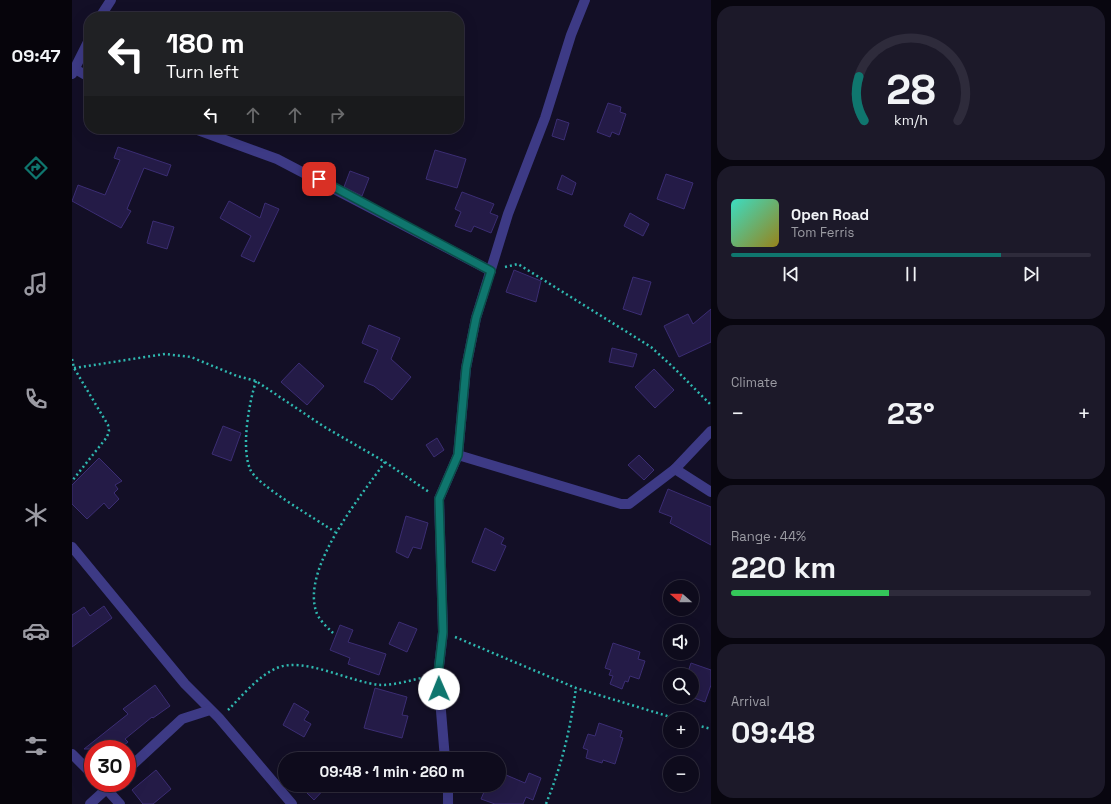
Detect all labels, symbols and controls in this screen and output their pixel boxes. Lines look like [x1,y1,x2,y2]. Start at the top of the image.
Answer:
text: 180 m [166,25,245,61]
icon: left [100,28,152,80]
text: 09:47 [12,44,60,67]
text: Turn left [166,60,239,83]
text: 28 [886,63,936,116]
icon: left [200,104,222,126]
icon: ahead [242,104,264,126]
icon: ahead [284,104,306,126]
icon: right [326,104,348,126]
text: km/h [894,110,928,128]
icon: directions [22,154,50,182]
pin [302,162,336,196]
icon: arrive [308,168,330,190]
text: Open Road [791,205,869,224]
text: Tom Ferris [791,224,854,241]
icon: previous [780,263,802,285]
icon: pause [900,263,922,285]
icon: next [1020,263,1042,285]
icon: music [22,270,50,298]
text: Climate [731,374,777,391]
icon: phone [22,385,50,413]
text: 23° [887,394,935,433]
text: − [731,399,745,427]
text: + [1077,399,1091,427]
icon: climate [22,501,50,529]
text: Range · 44% [731,528,806,545]
text: 220 km [731,548,836,587]
north arrow [663,580,699,616]
map controls [663,580,699,792]
icon: car [22,617,50,645]
button: sound [663,624,699,660]
position arrow [418,668,460,710]
button: search [663,668,699,704]
text: Arrival [731,693,770,710]
button: + [663,712,699,748]
text: 09:48 [731,713,815,752]
icon: filters [22,732,50,760]
speed limit sign: 30 [84,740,136,792]
button: − [663,756,699,792]
text: 09:48 · 1 min · 260 m [320,762,464,781]

